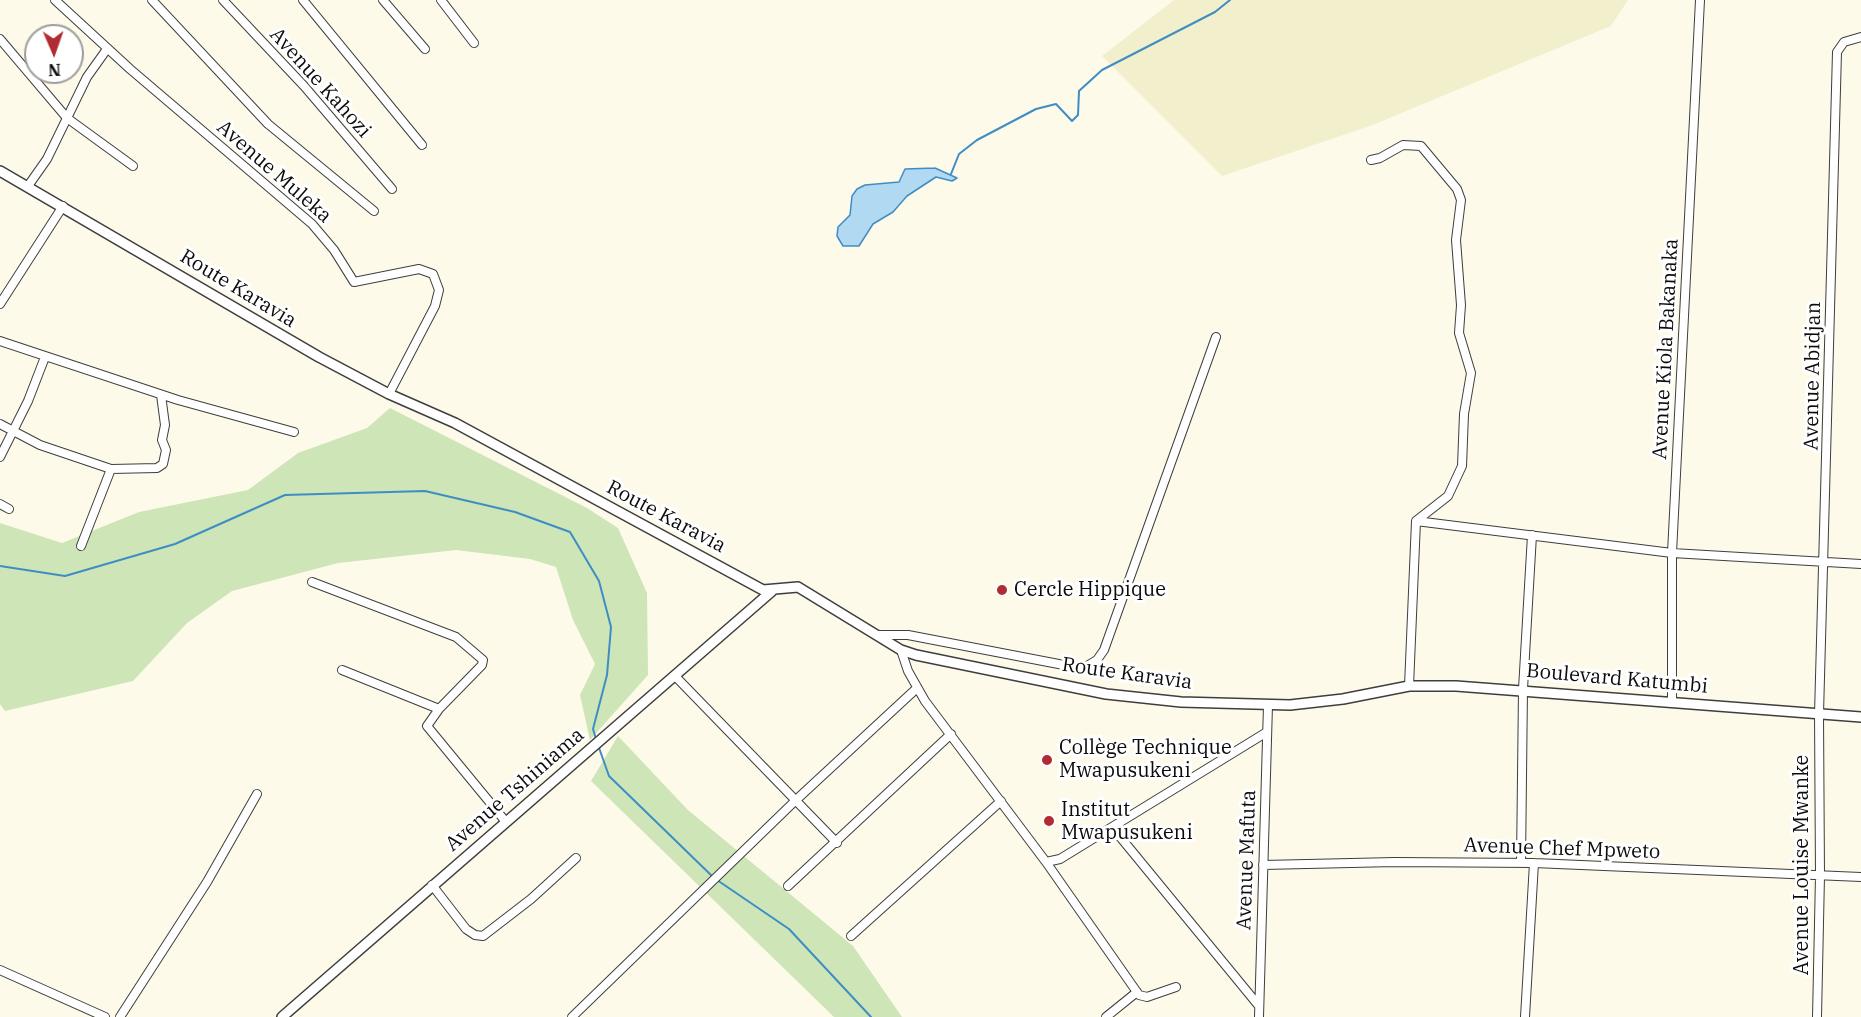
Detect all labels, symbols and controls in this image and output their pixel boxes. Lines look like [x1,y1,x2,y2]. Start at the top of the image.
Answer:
street label: Avenue Kahozi [264,23,376,143]
north arrow [24,24,84,84]
text: N [48,60,61,80]
street label: Avenue Muleka [212,116,336,228]
street label: Avenue Kiola Bakanaka [1648,238,1684,460]
street label: Route Karavia [176,245,300,333]
street label: Avenue Abidjan [1800,301,1826,451]
street label: Route Karavia [602,476,730,558]
place label: Cercle Hippique [1014,578,1166,602]
marker: Cercle Hippique [995,583,1009,597]
street label: Route Karavia [1060,653,1194,695]
street label: Boulevard Katumbi [1525,659,1709,699]
street label: Avenue Tshiniama [441,723,589,857]
place label: Collège Technique Mwapusukeni [1059,736,1232,783]
marker: Collège Technique Mwapusukeni [1040,753,1054,767]
street label: Avenue Louise Mwanke [1790,755,1814,975]
street label: Avenue Mafuta [1233,789,1261,931]
place label: Institut Mwapusukeni [1061,798,1193,845]
marker: Institut Mwapusukeni [1042,814,1056,828]
street label: Avenue Chef Mpweto [1463,834,1661,864]

